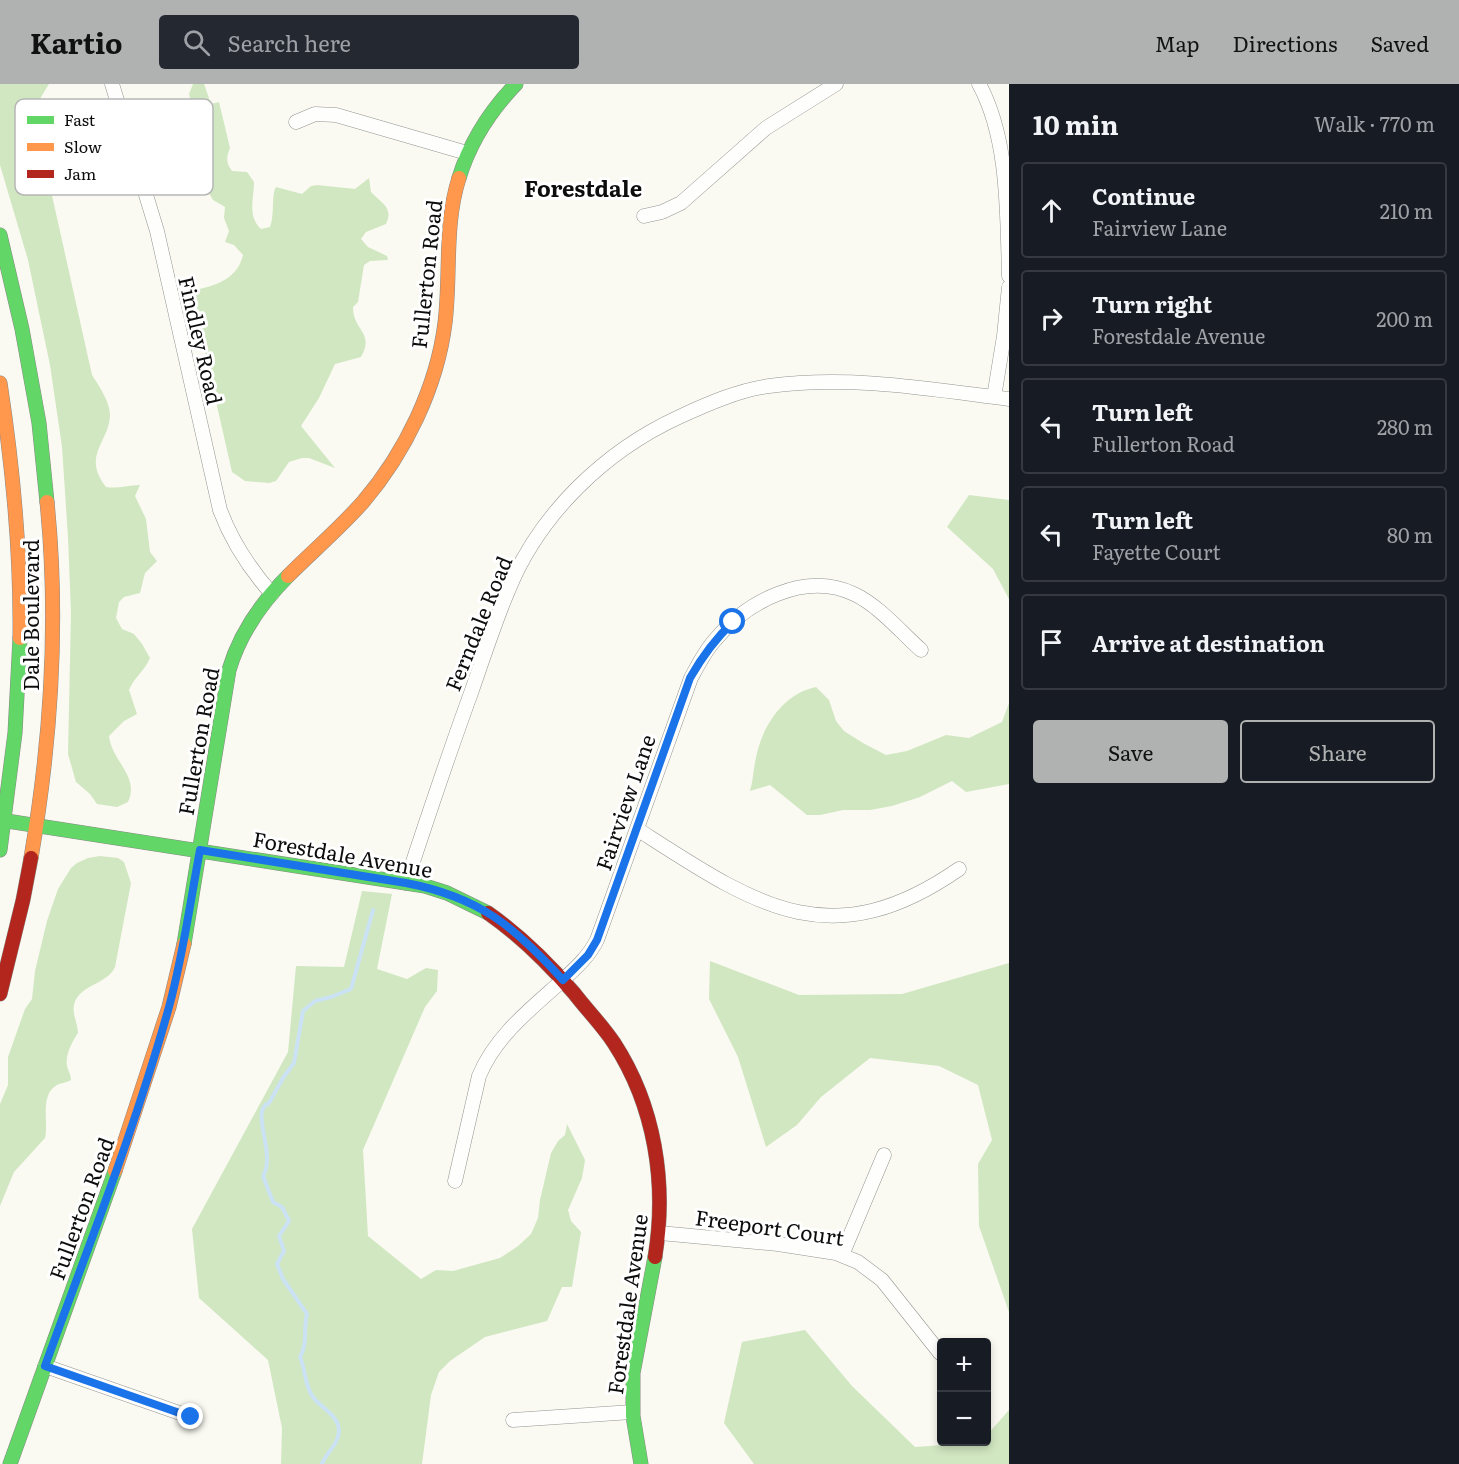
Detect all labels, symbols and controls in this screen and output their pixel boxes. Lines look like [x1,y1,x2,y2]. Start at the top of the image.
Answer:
search box [159,15,579,69]
text: Kartio [30,21,123,63]
icon: search [180,26,213,59]
text: Search here [228,26,351,59]
text: Map [1155,27,1200,58]
text: Directions [1233,27,1338,58]
text: Saved [1371,27,1429,58]
legend [15,99,213,195]
text: 10 min [1033,104,1118,143]
text: Fast [64,107,96,131]
text: Walk · 770 m [1314,108,1435,138]
text: Slow [64,134,102,158]
text: Jam [64,161,97,185]
district label: Forestdale [524,171,642,204]
text: Continue [1092,179,1195,212]
icon: ahead [1035,194,1068,227]
text: 210 m [1380,195,1433,225]
street label: Fullerton Road [402,198,448,350]
text: Fairview Lane [1092,212,1227,242]
street label: Findley Road [172,273,232,407]
text: Turn right [1092,287,1212,320]
icon: right [1035,302,1068,335]
text: 200 m [1376,303,1433,333]
text: Forestdale Avenue [1092,320,1265,350]
text: Turn left [1092,395,1193,428]
icon: left [1035,410,1068,443]
text: 280 m [1377,411,1433,441]
text: Fullerton Road [1092,428,1235,458]
text: Turn left [1092,503,1193,536]
icon: left [1035,518,1068,551]
text: 80 m [1387,519,1433,549]
text: Fayette Court [1092,536,1221,566]
street label: Dale Boulevard [14,539,45,691]
street label: Ferndale Road [436,551,518,695]
route start [719,608,745,634]
icon: arrive [1035,626,1068,659]
text: Arrive at destination [1092,626,1325,659]
street label: Fullerton Road [169,664,225,817]
button: Save [1033,720,1228,783]
button: Share [1240,720,1435,783]
street label: Fairview Lane [586,730,662,874]
street label: Forestdale Avenue [251,822,435,884]
street label: Fullerton Road [40,1132,120,1284]
street label: Freeport Court [694,1200,847,1252]
street label: Forestdale Avenue [598,1212,654,1396]
map controls [937,1338,991,1446]
button: + [937,1338,991,1392]
button: − [937,1392,991,1446]
route end [177,1403,203,1429]

